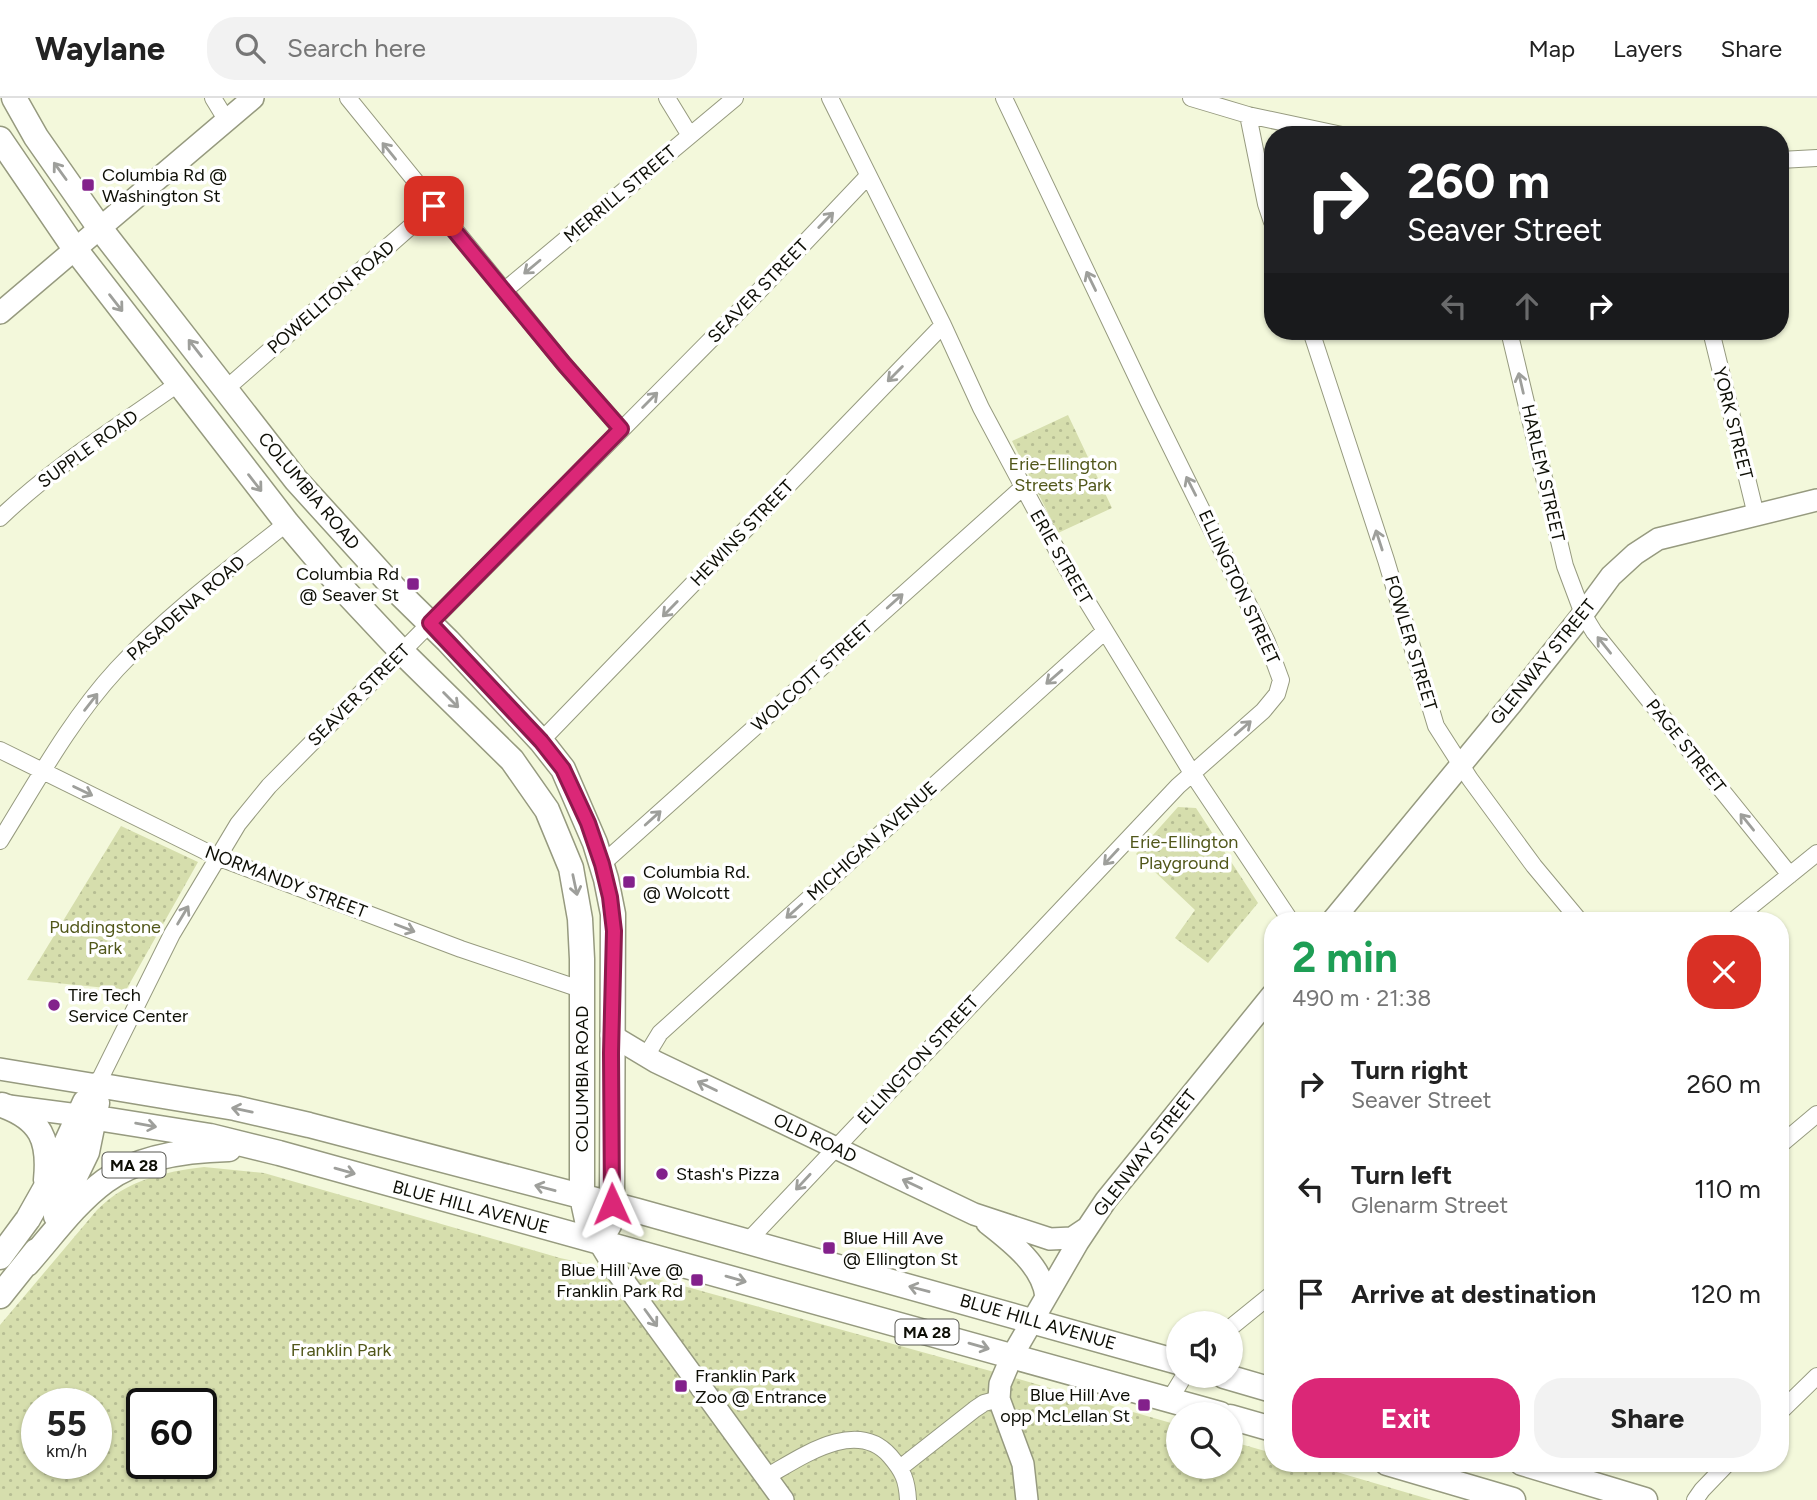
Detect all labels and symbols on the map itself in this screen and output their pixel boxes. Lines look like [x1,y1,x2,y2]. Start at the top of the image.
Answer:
street label: MERRILL STREET [559,141,681,247]
one-way arrow [382,142,397,160]
one-way arrow [53,162,68,181]
place label: Columbia Rd @ Washington St [102,164,227,207]
pin [404,176,464,236]
marker: Columbia Rd @ Washington St [80,177,96,193]
one-way arrow [818,212,835,229]
street label: SEAVER STREET [703,235,813,347]
street label: POWELLTON ROAD [263,236,399,358]
one-way arrow [524,260,542,275]
one-way arrow [1084,271,1097,293]
one-way arrow [109,293,124,312]
one-way arrow [187,339,202,357]
one-way arrow [887,365,904,382]
street label: YORK STREET [1708,365,1758,482]
one-way arrow [1514,372,1528,395]
one-way arrow [641,392,658,409]
street label: HARLEM STREET [1517,402,1569,544]
street label: SUPPLE ROAD [33,405,143,493]
street label: COLUMBIA ROAD [253,428,365,554]
park label: Erie-Ellington Streets Park [1009,453,1117,496]
one-way arrow [248,473,263,492]
street label: HEWINS STREET [686,475,798,591]
one-way arrow [1183,476,1197,497]
street label: ERIE STREET [1025,506,1097,608]
street label: ELLINGTON STREET [1194,506,1284,668]
one-way arrow [1372,529,1385,551]
street label: PASADENA ROAD [122,551,250,665]
place label: Columbia Rd @ Seaver St [296,563,399,606]
street label: FOWLER STREET [1380,573,1442,713]
marker: Columbia Rd @ Seaver St [405,576,421,592]
one-way arrow [886,593,904,609]
street label: GLENWAY STREET [1486,595,1600,729]
one-way arrow [661,600,678,617]
street label: WOLCOTT STREET [747,616,877,736]
one-way arrow [1597,637,1612,655]
street label: SEAVER STREET [303,639,415,751]
one-way arrow [1045,669,1063,685]
one-way arrow [442,691,459,708]
one-way arrow [83,693,98,712]
street label: PAGE STREET [1641,695,1731,797]
one-way arrow [1234,720,1252,736]
street label: MICHIGAN AVENUE [802,777,942,905]
one-way arrow [72,785,93,798]
one-way arrow [644,810,662,826]
one-way arrow [1740,814,1755,832]
park label: Erie-Ellington Playground [1130,831,1238,874]
street label: NORMANDY STREET [202,841,370,923]
one-way arrow [1102,848,1119,865]
place label: Columbia Rd. @ Wolcott [643,861,750,904]
one-way arrow [569,873,582,896]
marker: Columbia Rd. @ Wolcott [621,874,637,890]
one-way arrow [785,903,803,919]
one-way arrow [176,905,190,925]
park label: Puddingstone Park [49,916,161,959]
one-way arrow [393,923,415,935]
place label: Tire Tech Service Center [68,984,188,1027]
street label: ELLINGTON STREET [853,991,983,1129]
marker: Tire Tech Service Center [46,997,62,1013]
street label: COLUMBIA ROAD [571,1006,593,1152]
one-way arrow [697,1079,718,1092]
street label: GLENWAY STREET [1089,1085,1201,1221]
one-way arrow [231,1102,254,1116]
street label: OLD ROAD [770,1108,860,1168]
one-way arrow [134,1119,157,1132]
road number: MA 28 [102,1152,166,1177]
place label: Stash's Pizza [676,1163,779,1185]
one-way arrow [333,1166,355,1179]
marker: Stash's Pizza [654,1166,670,1182]
position arrow [575,1167,649,1241]
one-way arrow [794,1173,811,1190]
street label: BLUE HILL AVENUE [390,1175,552,1239]
one-way arrow [902,1177,923,1191]
one-way arrow [534,1181,557,1194]
place label: Blue Hill Ave @ Ellington St [843,1227,958,1270]
marker: Blue Hill Ave @ Ellington St [821,1240,837,1256]
place label: Blue Hill Ave @ Franklin Park Rd [556,1259,683,1302]
marker: Blue Hill Ave @ Franklin Park Rd [689,1272,705,1288]
one-way arrow [724,1273,747,1286]
one-way arrow [908,1282,931,1295]
street label: BLUE HILL AVENUE [957,1289,1119,1355]
one-way arrow [643,1309,658,1328]
road number: MA 28 [895,1320,958,1344]
park label: Franklin Park [291,1339,392,1361]
one-way arrow [968,1341,990,1354]
place label: Franklin Park Zoo @ Entrance [695,1365,827,1408]
marker: Franklin Park Zoo @ Entrance [673,1378,689,1394]
place label: Blue Hill Ave opp McLellan St [1000,1384,1130,1427]
speed limit sign: 60 [126,1388,217,1479]
marker: Blue Hill Ave opp McLellan St [1136,1397,1152,1413]

